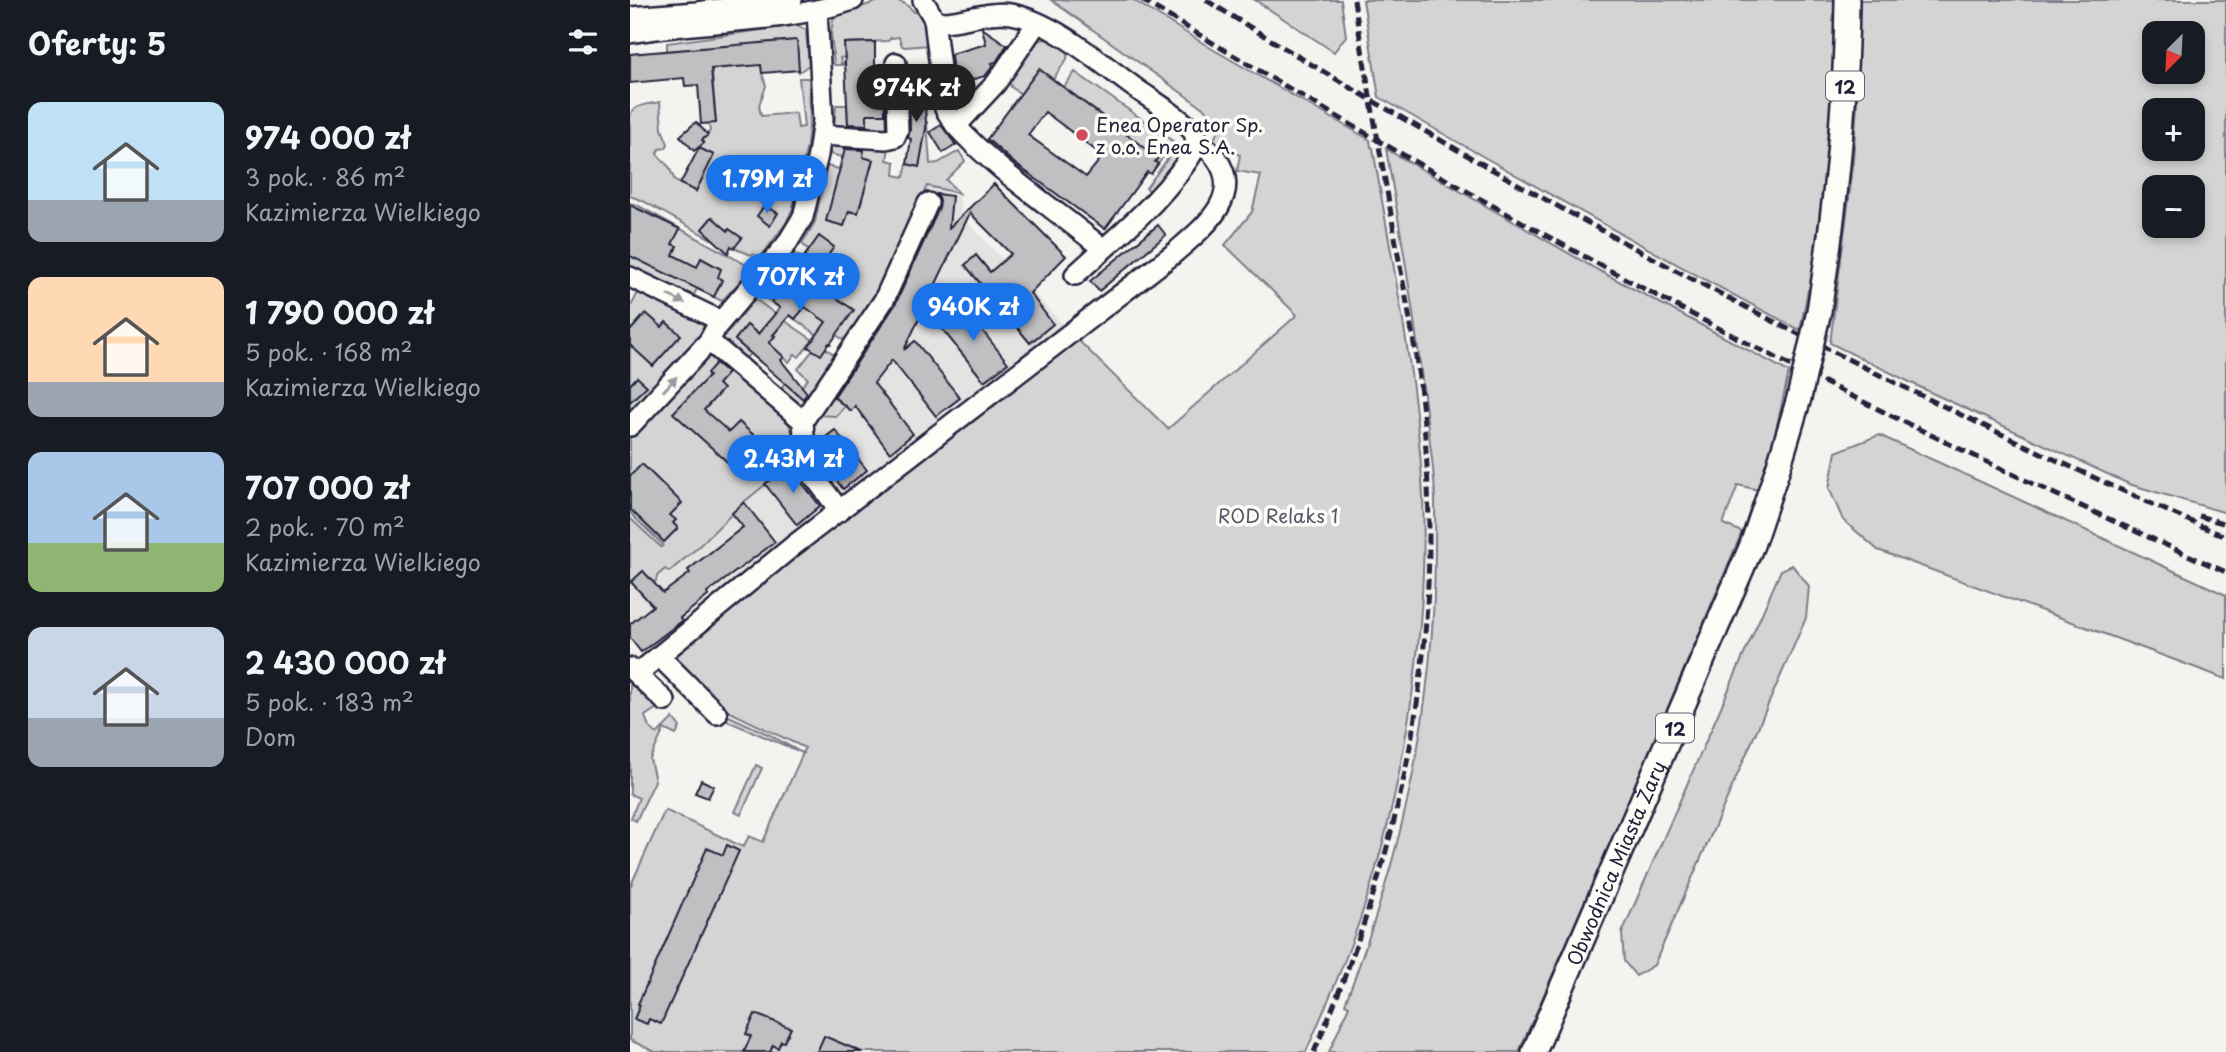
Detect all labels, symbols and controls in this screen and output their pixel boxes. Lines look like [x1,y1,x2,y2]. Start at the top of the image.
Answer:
text: Oferty: 5 [28,20,167,65]
north arrow [2142,21,2205,84]
map controls [2142,21,2205,238]
icon: filters [564,23,602,61]
pin: 974K zł [851,64,981,124]
text: 974K zł [873,69,959,104]
road number: 12 [1826,72,1864,100]
button: + [2142,98,2205,161]
place label: Enea Operator Sp. z o.o. Enea S.A. [1096,110,1263,160]
text: 974 000 zł [245,114,410,159]
marker: Enea Operator Sp. z o.o. Enea S.A. [1074,127,1090,143]
icon: home [84,130,168,214]
pin: 1.79M zł [695,156,839,215]
text: 3 pok. · 86 m² [245,159,406,194]
text: 1.79M zł [722,160,812,195]
button: − [2142,175,2205,238]
text: Kazimierza Wielkiego [245,194,481,229]
pin: 707K zł [735,254,865,313]
text: 707K zł [757,258,843,293]
pin: 940K zł [908,284,1038,343]
text: 940K zł [928,288,1018,323]
text: 1 790 000 zł [245,289,433,334]
one-way arrow [666,293,686,304]
icon: home [84,305,168,389]
text: 5 pok. · 168 m² [245,334,413,369]
text: Kazimierza Wielkiego [245,369,481,404]
one-way arrow [661,376,677,393]
pin: 2.43M zł [721,435,865,495]
text: 2.43M zł [743,440,843,475]
text: 707 000 zł [245,464,409,509]
icon: home [84,480,168,564]
park label: ROD Relaks 1 [1218,501,1338,529]
text: 2 pok. · 70 m² [245,509,405,544]
text: Kazimierza Wielkiego [245,544,481,579]
text: 2 430 000 zł [245,639,445,684]
icon: home [84,655,168,739]
text: 5 pok. · 183 m² [245,684,414,719]
road number: 12 [1656,714,1694,742]
text: Dom [245,719,296,754]
street label: Obwodnica Miasta Żary [1559,756,1672,970]

